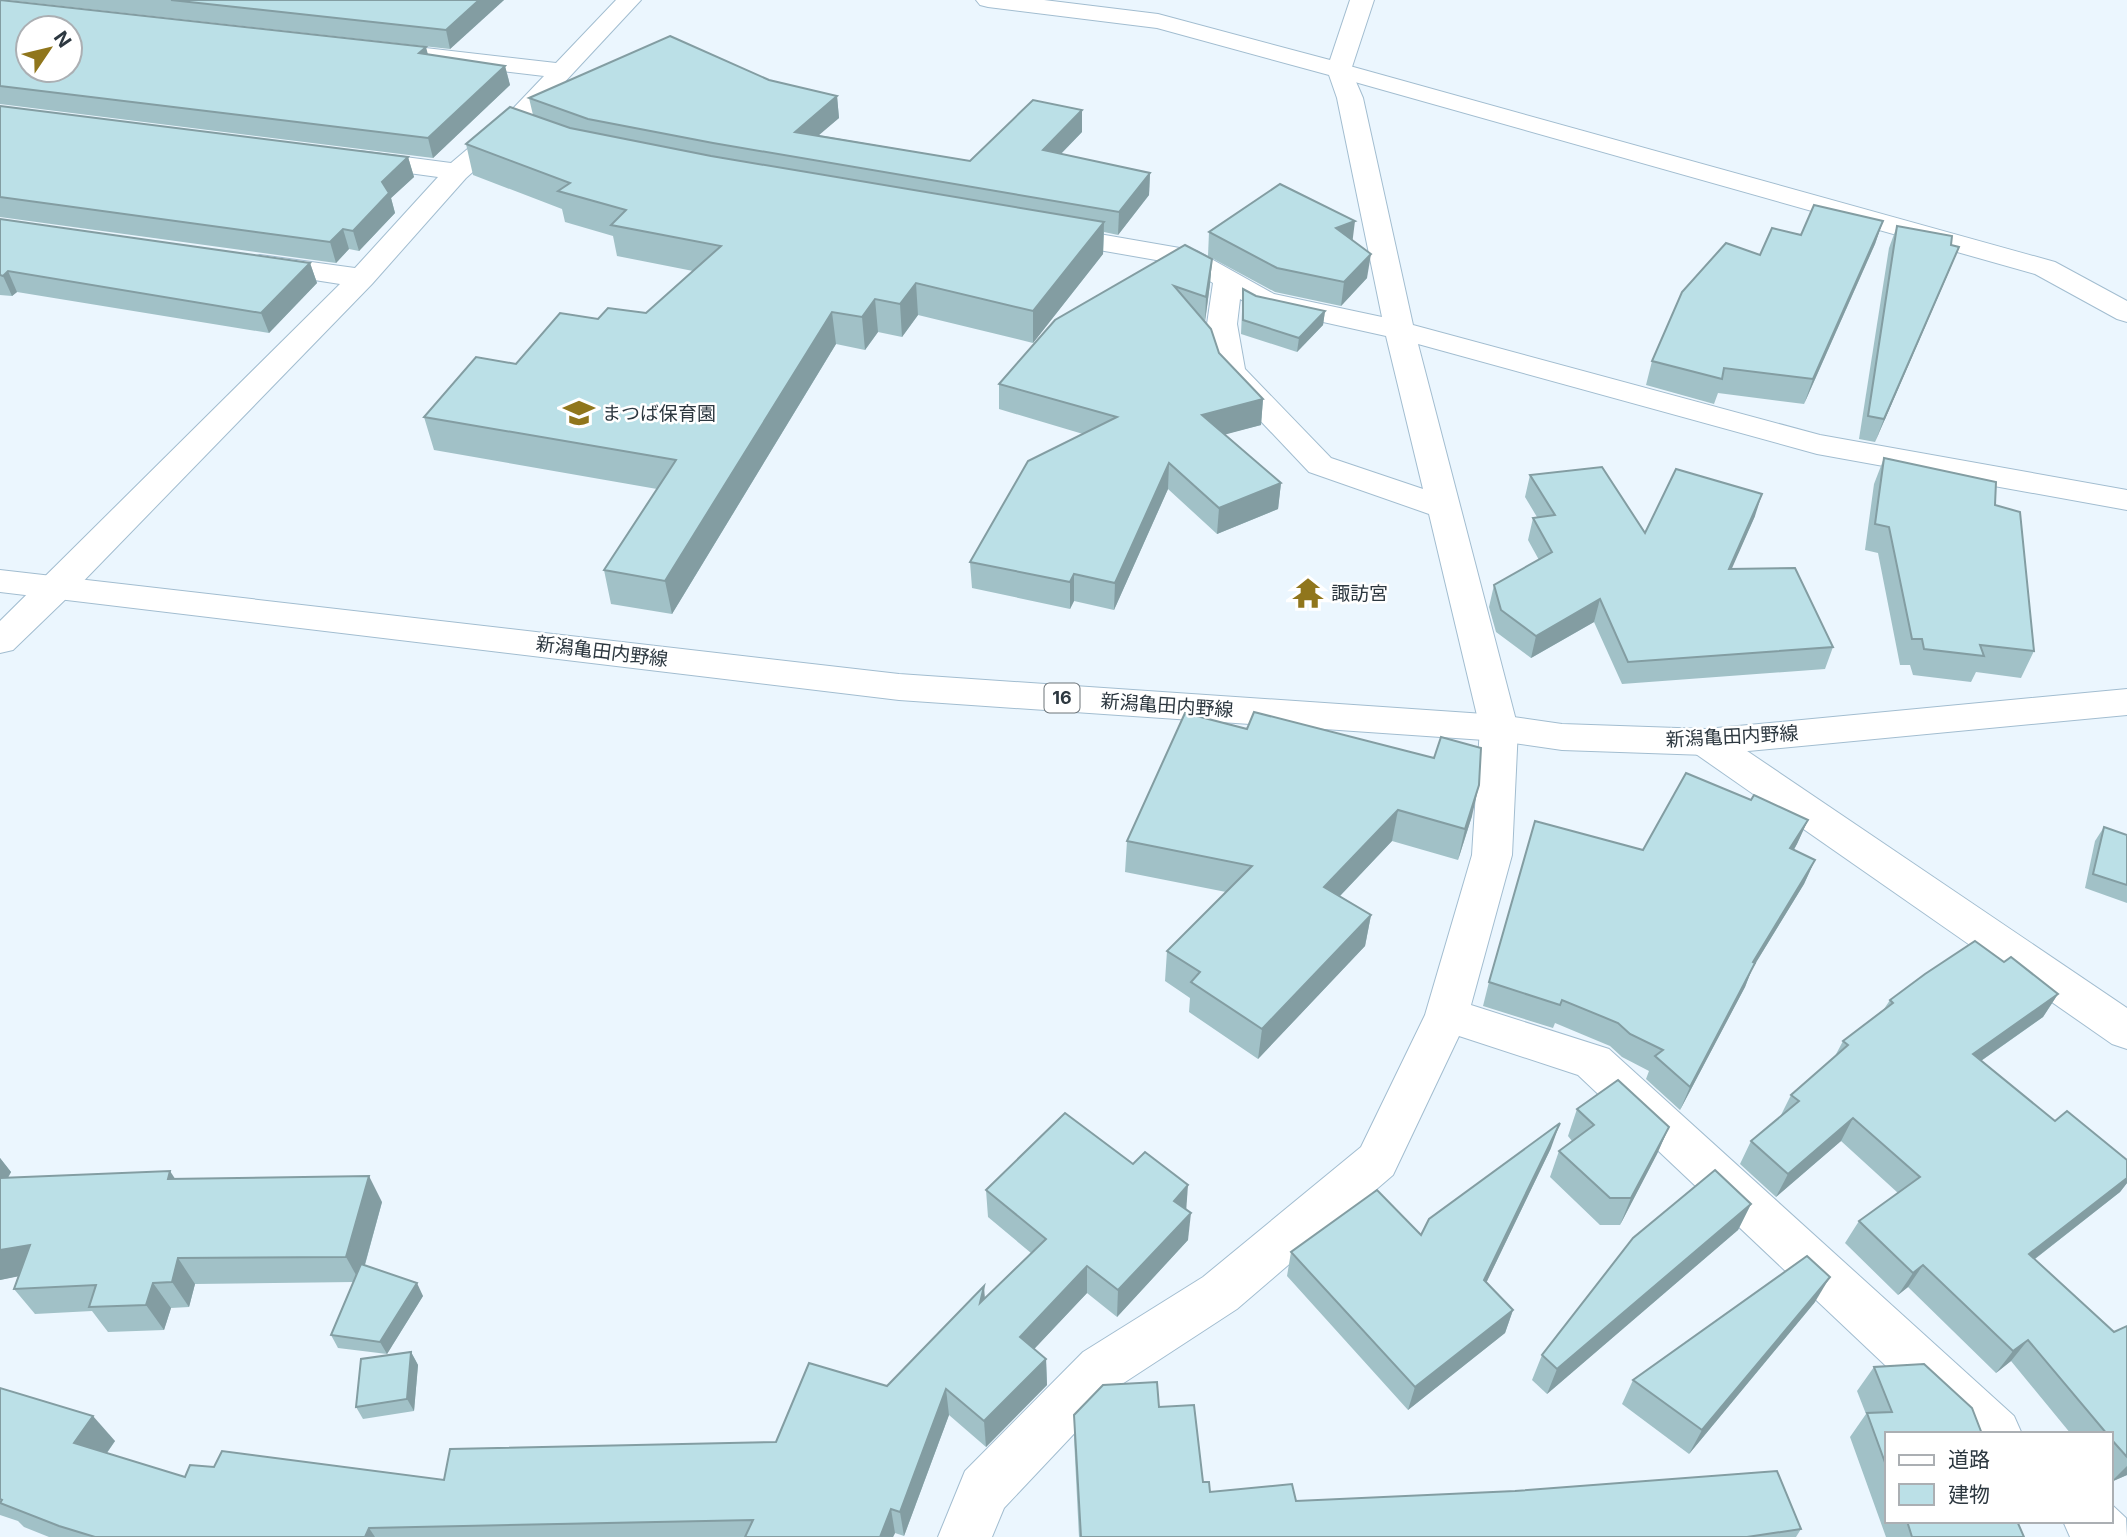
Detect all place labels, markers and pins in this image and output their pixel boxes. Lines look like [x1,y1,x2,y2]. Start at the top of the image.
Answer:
school or university icon: まつば保育園 [562,396,596,430]
place label: まつば保育園 [602,402,716,425]
temple icon: 諏訪宮 [1291,576,1325,610]
place label: 諏訪宮 [1331,582,1388,605]

